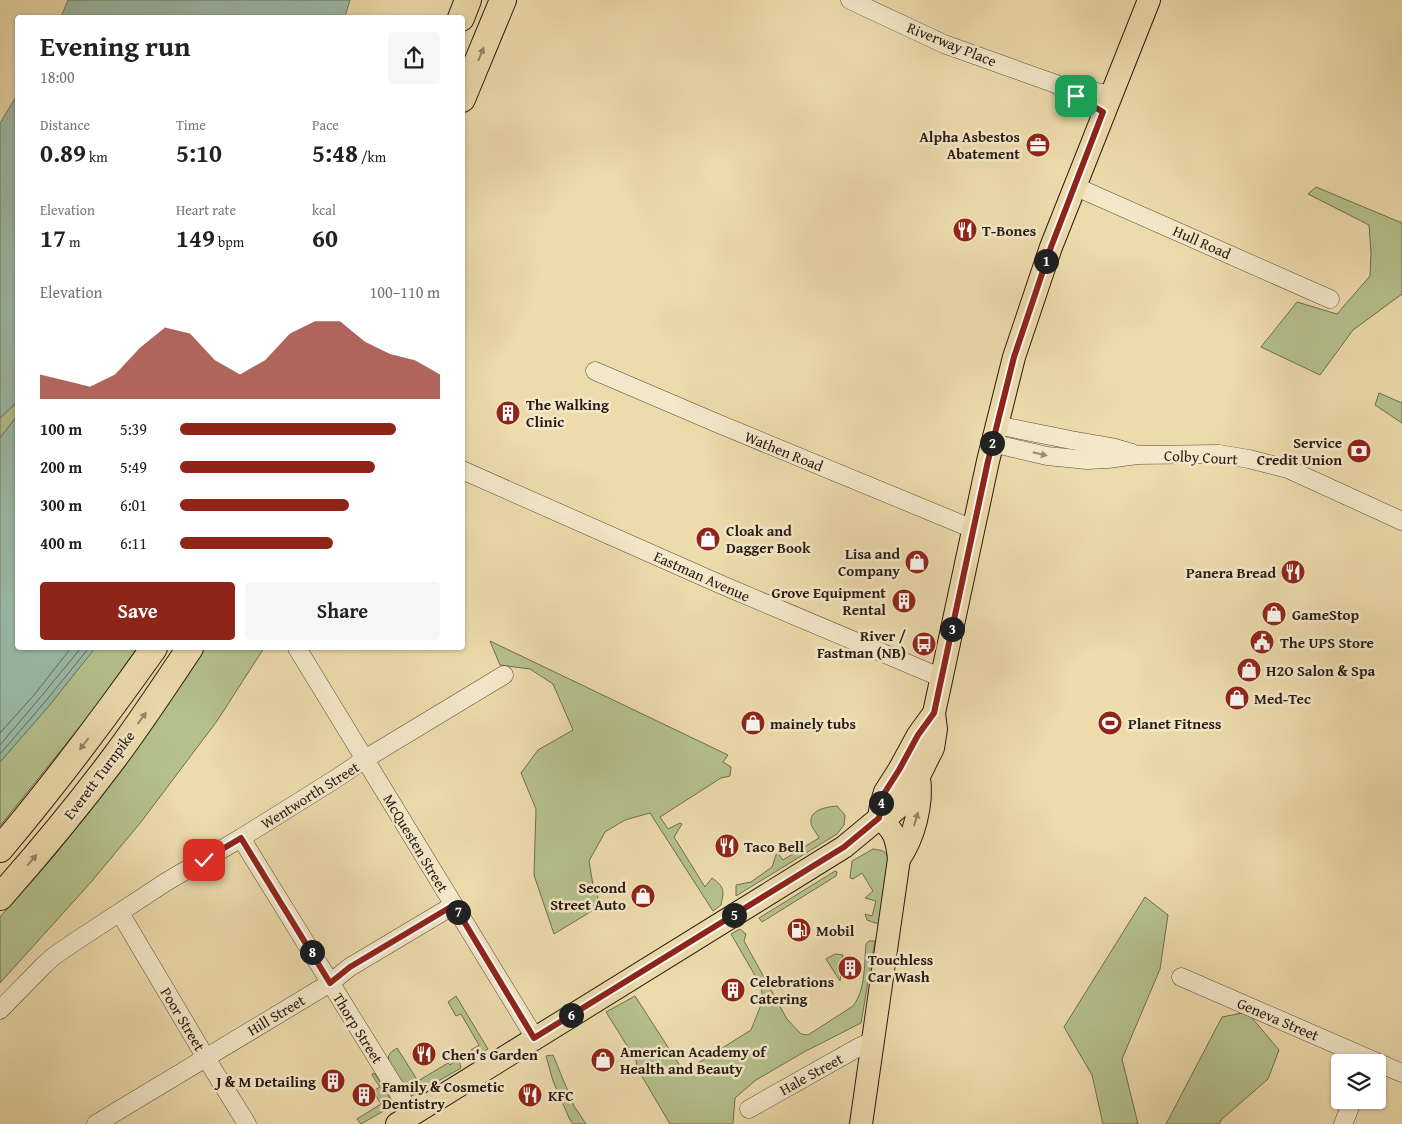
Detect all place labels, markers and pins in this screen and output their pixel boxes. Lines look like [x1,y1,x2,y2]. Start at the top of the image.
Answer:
pin [1055,75,1097,117]
place label: Alpha Asbestos Abatement [919,126,1020,164]
office icon: Alpha Asbestos Abatement [1025,132,1051,158]
restaurant icon: T-Bones [952,217,978,243]
place label: T-Bones [982,220,1036,241]
pin: 1 [1034,248,1058,274]
place label: The Walking Clinic [526,394,609,432]
building icon: The Walking Clinic [495,400,521,426]
pin: 2 [980,430,1004,456]
place label: Service Credit Union [1257,432,1342,470]
bank icon: Service Credit Union [1346,438,1372,464]
place label: Cloak and Dagger Book [726,520,811,558]
shop icon: Cloak and Dagger Book [695,526,721,552]
place label: Lisa and Company [838,543,900,581]
shop icon: Lisa and Company [904,549,930,575]
restaurant icon: Panera Bread [1280,559,1306,585]
place label: Panera Bread [1186,562,1276,583]
place label: Grove Equipment Rental [772,582,886,620]
building icon: Grove Equipment Rental [891,588,917,614]
shop icon: GameStop [1261,601,1287,627]
place label: GameStop [1292,604,1360,625]
pin: 3 [940,616,964,642]
place label: River / Fastman (NB) [817,625,906,663]
public building icon: The UPS Store [1249,629,1275,655]
bus stop icon: River / Fastman (NB) [911,631,937,657]
place label: The UPS Store [1280,632,1374,653]
shop icon: H2O Salon & Spa [1236,657,1262,683]
place label: H2O Salon & Spa [1266,660,1375,681]
shop icon: Med-Tec [1224,685,1250,711]
place label: Med-Tec [1254,688,1311,709]
shop icon: mainely tubs [740,710,766,736]
sports icon: Planet Fitness [1097,710,1123,736]
place label: mainely tubs [770,713,856,734]
place label: Planet Fitness [1128,713,1221,734]
pin: 4 [868,790,894,816]
restaurant icon: Taco Bell [714,833,740,859]
place label: Taco Bell [744,836,804,857]
pin [183,839,225,881]
place label: Second Street Auto [550,877,626,915]
shop icon: Second Street Auto [630,883,656,909]
pin: 7 [446,900,470,924]
pin: 5 [722,902,746,928]
fuel station icon: Mobil [786,917,812,943]
place label: Mobil [816,920,855,941]
pin: 8 [300,940,324,964]
place label: Touchless Car Wash [868,949,933,987]
building icon: Touchless Car Wash [837,955,863,981]
place label: Celebrations Catering [750,971,834,1009]
building icon: Celebrations Catering [720,977,746,1003]
pin: 6 [558,1002,584,1028]
restaurant icon: Chen's Garden [411,1041,437,1067]
place label: American Academy of Health and Beauty [620,1041,767,1079]
place label: Chen's Garden [442,1044,538,1065]
shop icon: American Academy of Health and Beauty [590,1047,616,1073]
building icon: J & M Detailing [320,1068,346,1094]
place label: J & M Detailing [213,1071,316,1092]
place label: Family & Cosmetic Dentistry [382,1076,504,1114]
building icon: Family & Cosmetic Dentistry [351,1082,377,1108]
restaurant icon: KFC [517,1082,543,1108]
place label: KFC [548,1085,574,1106]

